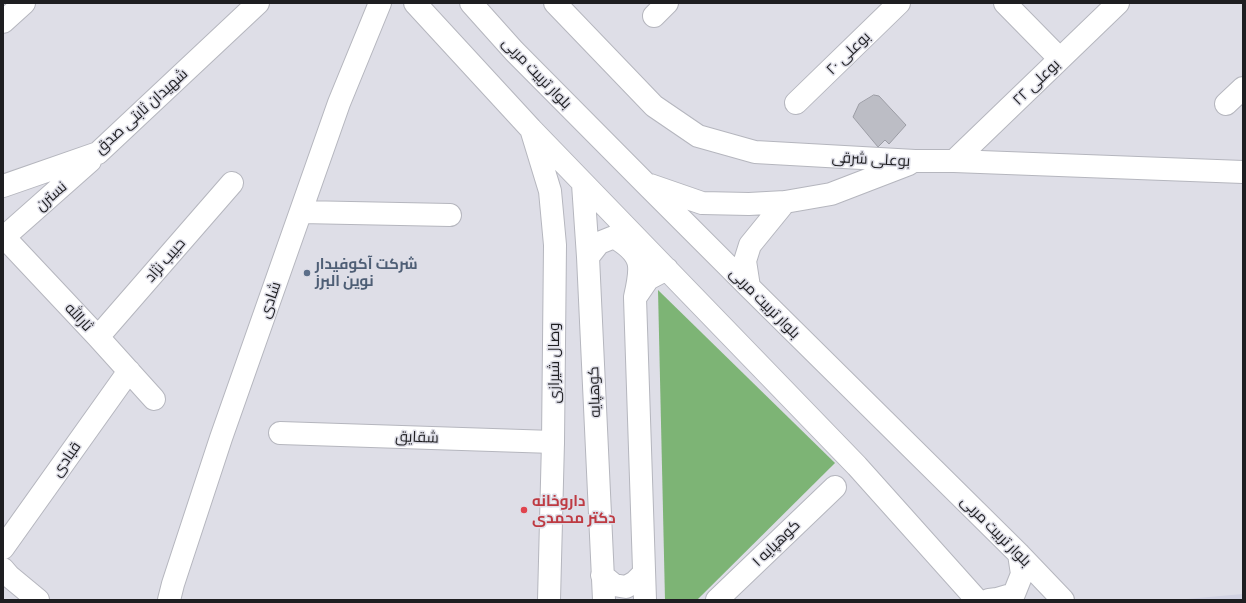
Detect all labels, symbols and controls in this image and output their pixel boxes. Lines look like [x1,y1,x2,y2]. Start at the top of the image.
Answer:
street label: بوعلی ۲۰ [822,28,874,78]
street label: بلوار تربیت مربی [498,33,576,113]
street label: بوعلی ۲۲ [1009,55,1063,109]
street label: شهیدان ثابتی صدق [91,65,191,157]
street label: بوعلی شرقی [831,148,911,170]
street label: نسترن [32,177,70,215]
street label: حبیب نژاد [141,234,189,286]
place label: شرکت آکوفیدار نوین البرز [315,255,418,290]
street label: بلوار تربیت مربی [726,264,804,342]
marker: شرکت آکوفیدار نوین البرز [302,268,312,278]
street label: شادی [255,279,285,321]
street label: ثارالله [61,299,97,335]
street label: وصال شیرازی [545,323,563,403]
street label: کوهپایه [584,366,604,418]
street label: شقایق [395,427,439,447]
street label: قبادی [48,438,84,480]
place label: داروخانه دکتر محمدی [532,492,616,527]
street label: بلوار تربیت مربی [957,492,1035,570]
marker: داروخانه دکتر محمدی [519,505,529,515]
street label: کوهپایه ۱ [748,516,804,570]

